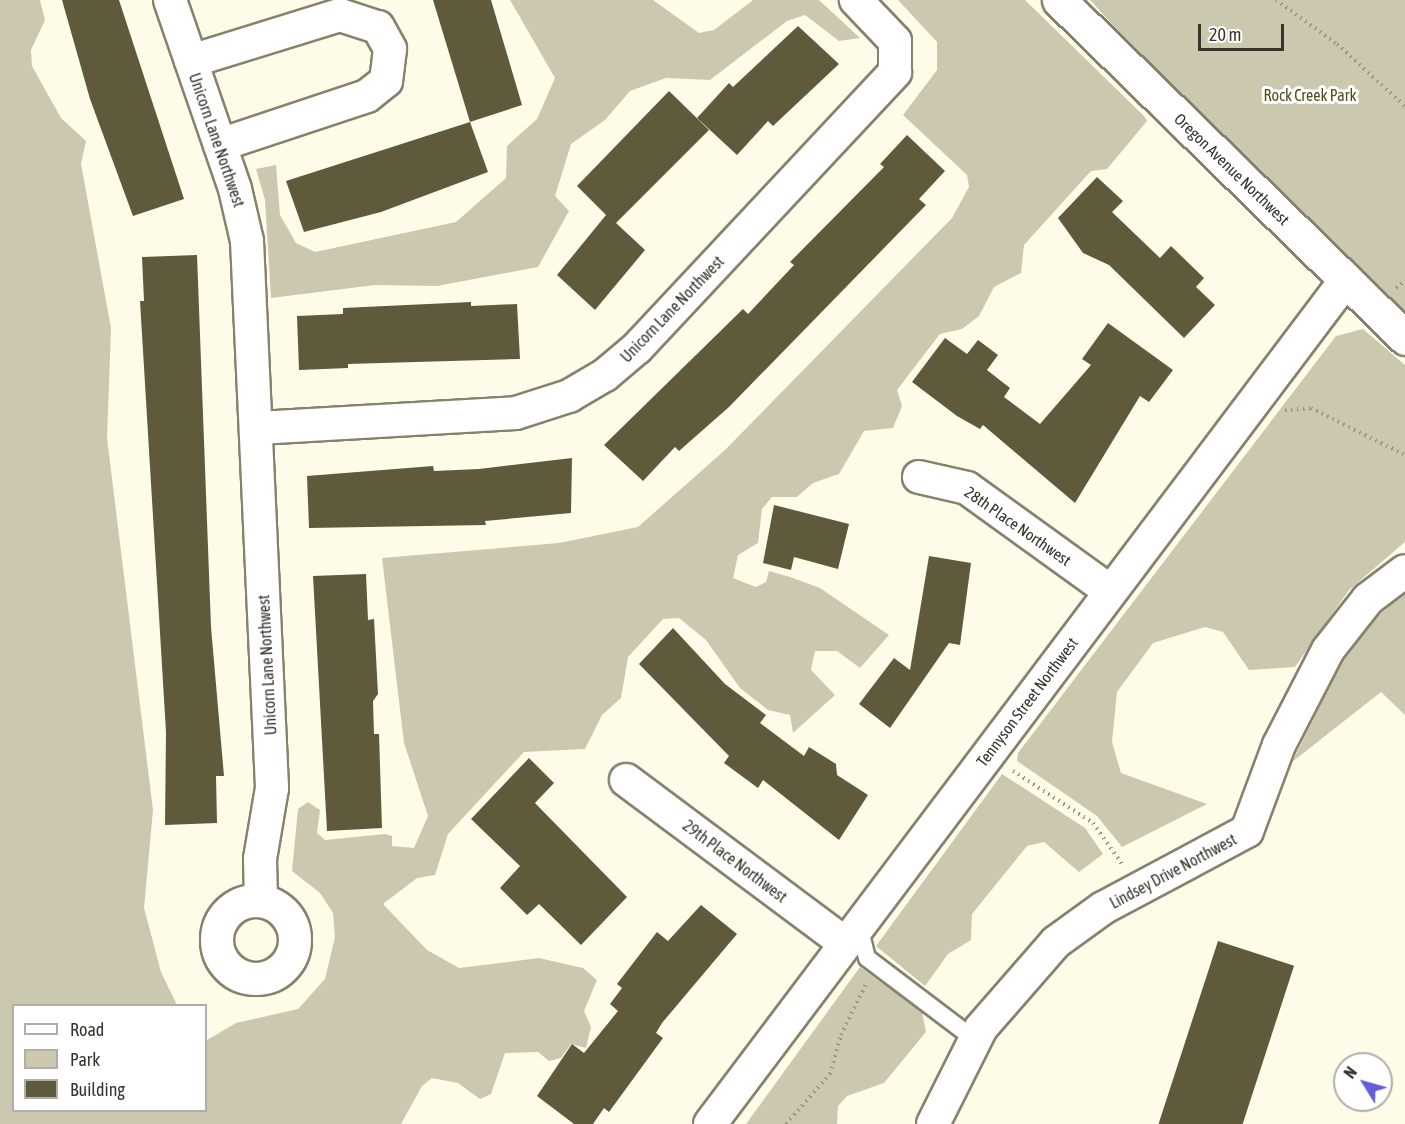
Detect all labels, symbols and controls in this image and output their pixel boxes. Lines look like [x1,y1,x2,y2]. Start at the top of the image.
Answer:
scale bar [1201,12,1286,50]
text: 20 m [1209,24,1241,45]
street label: Unicorn Lane Northwest [185,70,249,210]
park label: Rock Creek Park [1264,85,1356,105]
street label: Oregon Avenue Northwest [1170,109,1294,229]
street label: Unicorn Lane Northwest [616,252,728,366]
street label: 28th Place Northwest [961,482,1075,570]
street label: Unicorn Lane Northwest [254,594,280,736]
street label: Tennyson Street Northwest [972,634,1082,770]
street label: 29th Place Northwest [679,816,791,906]
street label: Lindsey Drive Northwest [1106,829,1240,913]
legend [12,1004,207,1112]
text: Road [70,1019,104,1040]
text: Park [70,1049,100,1070]
north arrow [1333,1052,1393,1112]
text: N [1340,1063,1360,1082]
text: Building [70,1079,125,1100]

